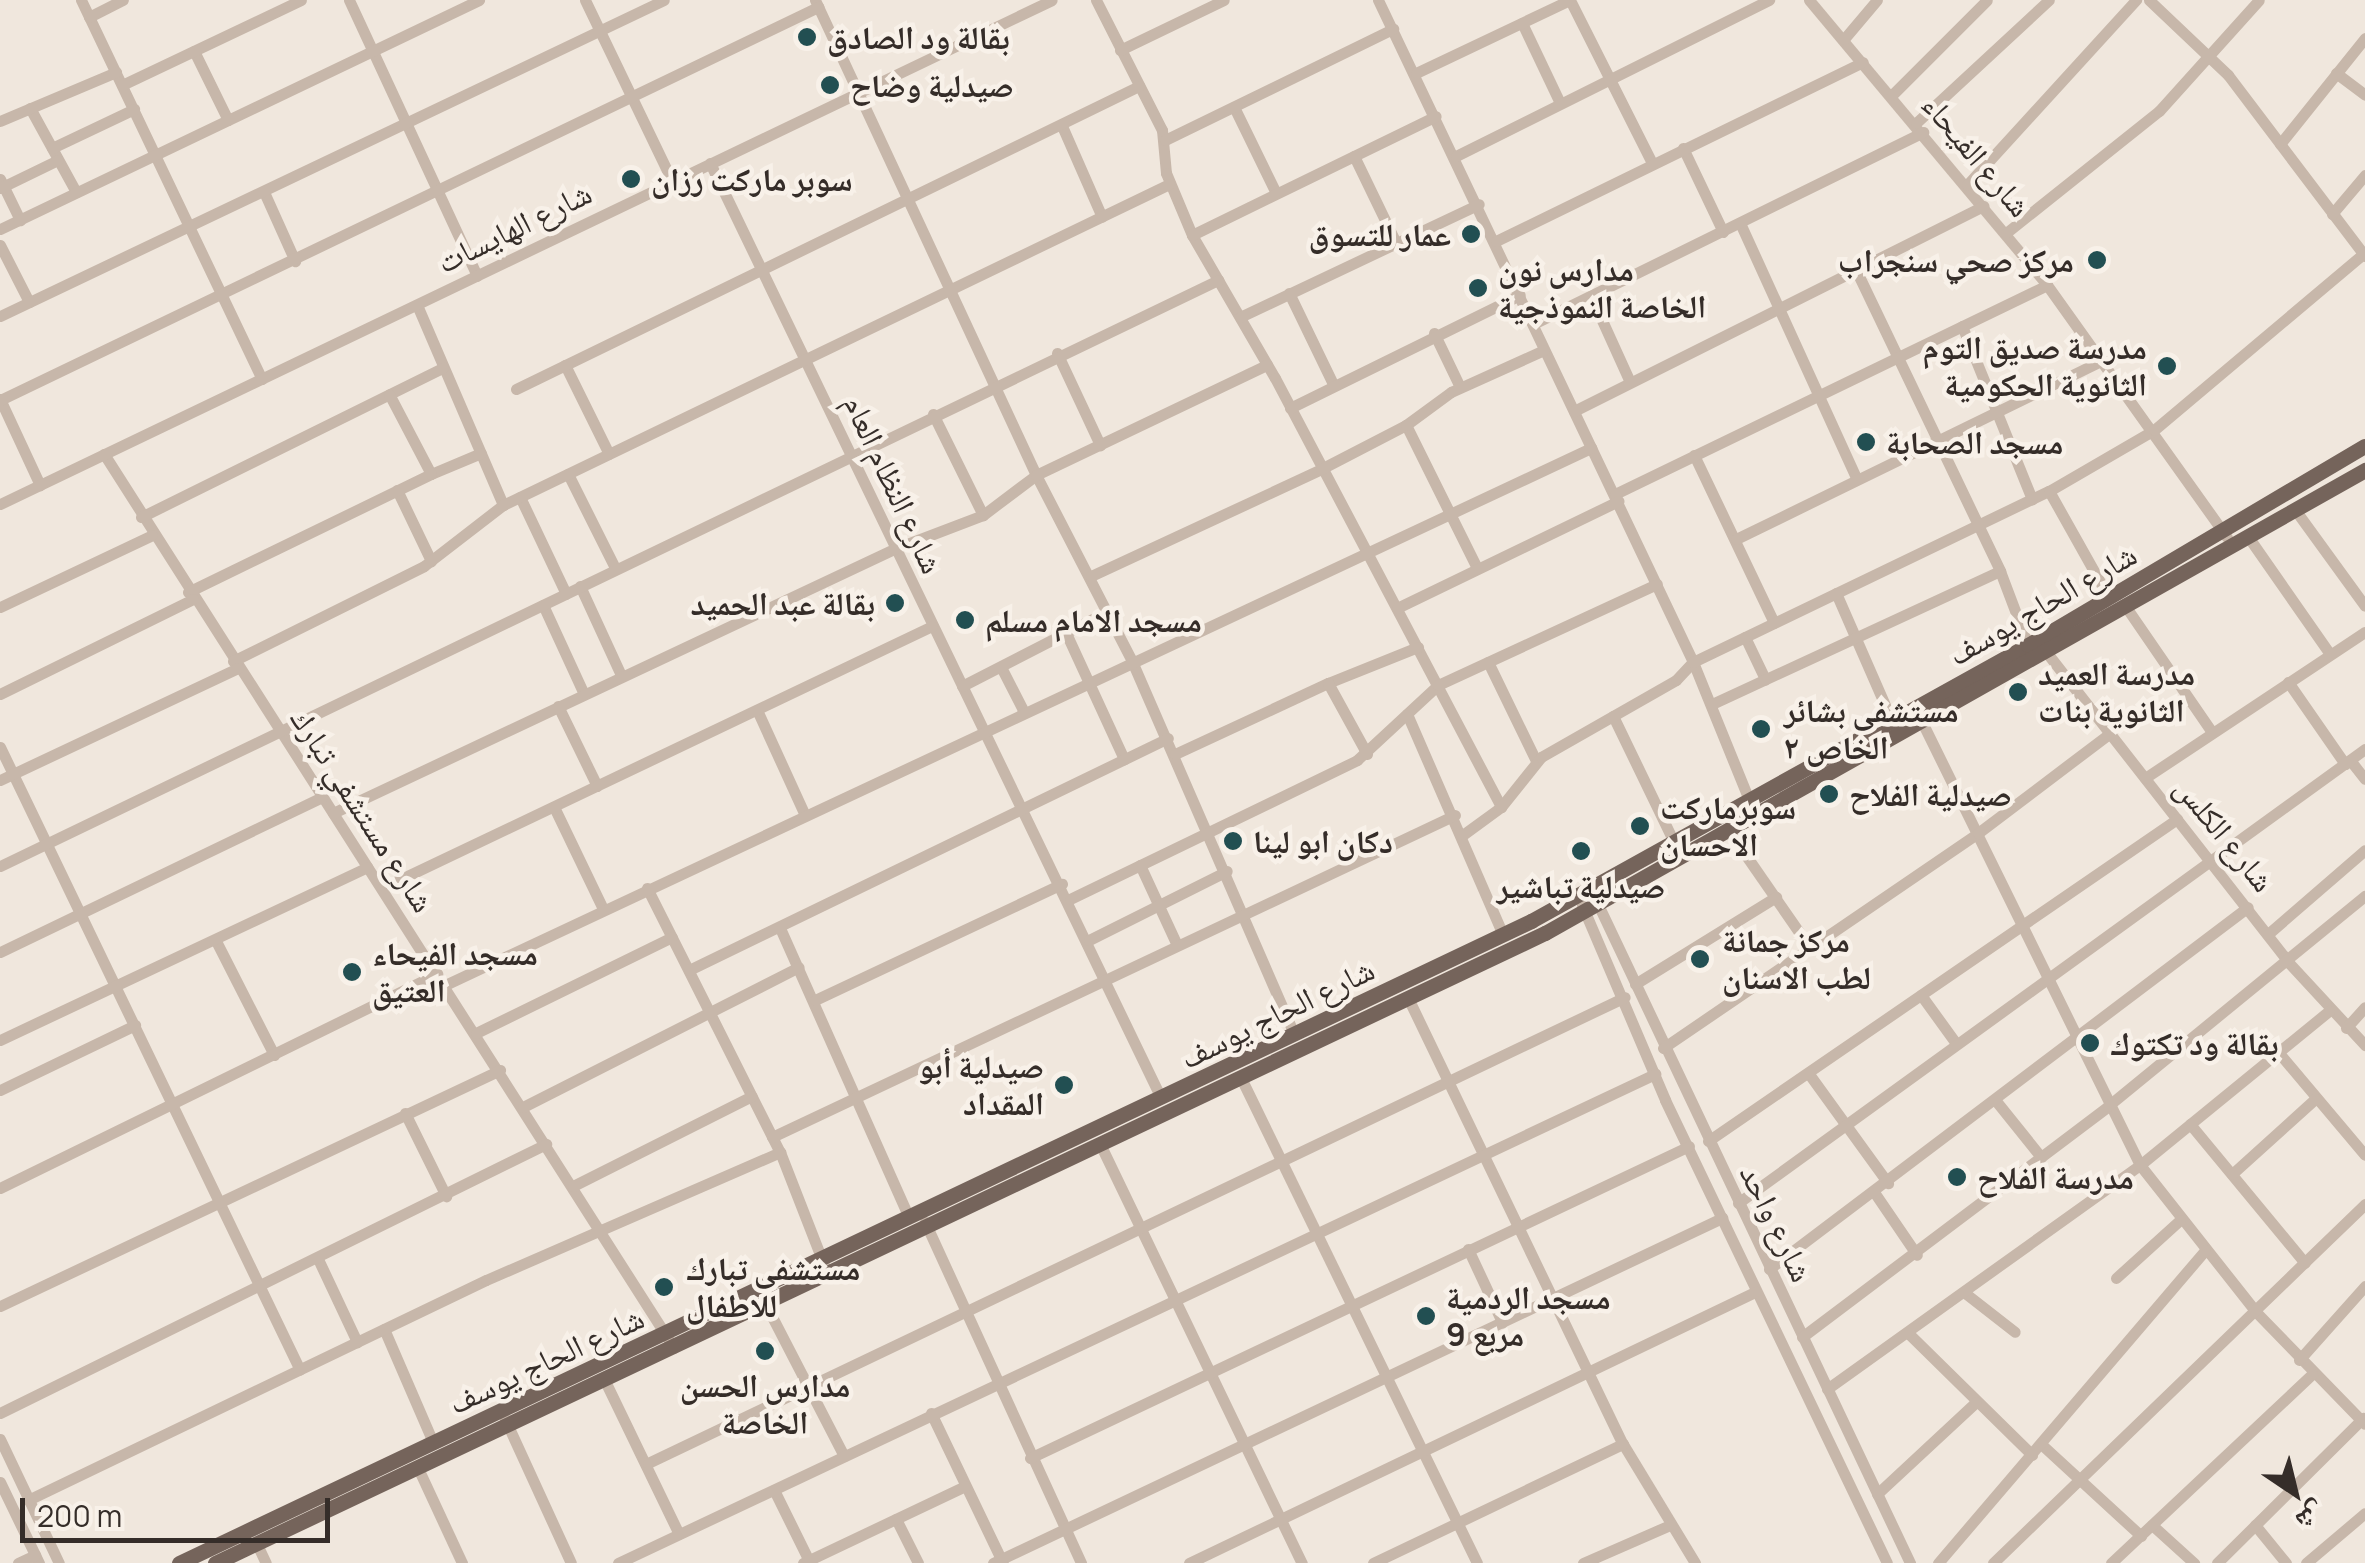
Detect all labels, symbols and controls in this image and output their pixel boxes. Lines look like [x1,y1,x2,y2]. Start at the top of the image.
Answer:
place label: بقالة ود الصادق [827,18,1010,56]
marker: بقالة ود الصادق [796,26,818,48]
place label: صيدلية وضاح [850,66,1014,104]
marker: صيدلية وضاح [819,74,841,96]
street label: شارع الفيحاء [1914,86,2040,224]
place label: سوبر ماركت رزان [651,160,853,198]
marker: سوبر ماركت رزان [620,168,642,190]
street label: شارع الهايسات [431,173,597,281]
place label: عمار للتسوق [1308,215,1451,253]
marker: عمار للتسوق [1460,223,1482,245]
place label: مركز صحي سنجراب [1838,241,2074,279]
marker: مركز صحي سنجراب [2084,247,2110,273]
place label: مدارس نون الخاصة النموذجية [1498,251,1706,326]
marker: مدارس نون الخاصة النموذجية [1467,277,1489,299]
place label: مدرسة صديق التوم الثانوية الحكومية [1923,329,2147,404]
marker: مدرسة صديق التوم الثانوية الحكومية [2156,355,2178,377]
street label: شارع النظام العام [836,389,952,579]
place label: مسجد الصحابة [1886,423,2063,461]
marker: مسجد الصحابة [1855,431,1877,453]
street label: شارع الحاج يوسف [1941,535,2143,673]
place label: بقالة عبد الحميد [690,584,875,622]
marker: بقالة عبد الحميد [884,592,906,614]
place label: مسجد الامام مسلم [985,601,1202,639]
marker: مسجد الامام مسلم [954,609,976,631]
place label: مدرسة العميد الثانوية بنات [2038,655,2195,730]
marker: مدرسة العميد الثانوية بنات [2007,681,2029,703]
place label: مستشفى بشائر الخاص ٢ [1784,692,1959,767]
street label: شارع مستشفي تبارك [283,701,443,919]
marker: مستشفى بشائر الخاص ٢ [1748,716,1774,742]
street label: شارع الكلس [2167,769,2283,899]
place label: صيدلية الفلاح [1849,775,2012,813]
marker: صيدلية الفلاح [1818,783,1840,805]
place label: سوبرماركت الاحسان [1660,789,1796,864]
marker: سوبرماركت الاحسان [1629,815,1651,837]
place label: دكان ابو لينا [1253,822,1393,860]
marker: دكان ابو لينا [1222,830,1244,852]
marker: صيدلية تباشير [1570,840,1592,862]
place label: صيدلية تباشير [1497,867,1665,905]
place label: مركز جمانة لطب الاسنان [1722,922,1871,997]
place label: مسجد الفيحاء العتيق [372,935,538,1010]
marker: مركز جمانة لطب الاسنان [1687,946,1713,972]
street label: شارع الحاج يوسف [1174,950,1380,1076]
marker: مسجد الفيحاء العتيق [341,961,363,983]
place label: بقالة ود تكتوك [2110,1024,2279,1062]
marker: بقالة ود تكتوك [2079,1032,2101,1054]
place label: صيدلية أبو المقداد [918,1048,1044,1123]
marker: صيدلية أبو المقداد [1053,1074,1075,1096]
street label: شارع واحد [1732,1158,1822,1288]
place label: مدرسة الفلاح [1977,1158,2134,1196]
marker: مدرسة الفلاح [1946,1166,1968,1188]
place label: مستشفى تبارك للاطفال [686,1250,860,1325]
marker: مستشفى تبارك للاطفال [651,1274,677,1300]
place label: مسجد الردمية مربع 9 [1446,1279,1611,1354]
street label: شارع الحاج يوسف [442,1298,650,1422]
marker: مسجد الردمية مربع 9 [1415,1305,1437,1327]
marker: مدارس الحسن الخاصة [754,1340,776,1362]
place label: مدارس الحسن الخاصة [680,1367,850,1442]
north arrow [2245,1443,2345,1543]
scale bar [25,1478,335,1540]
text: ش [2289,1493,2335,1542]
text: 200 m [37,1495,122,1536]

